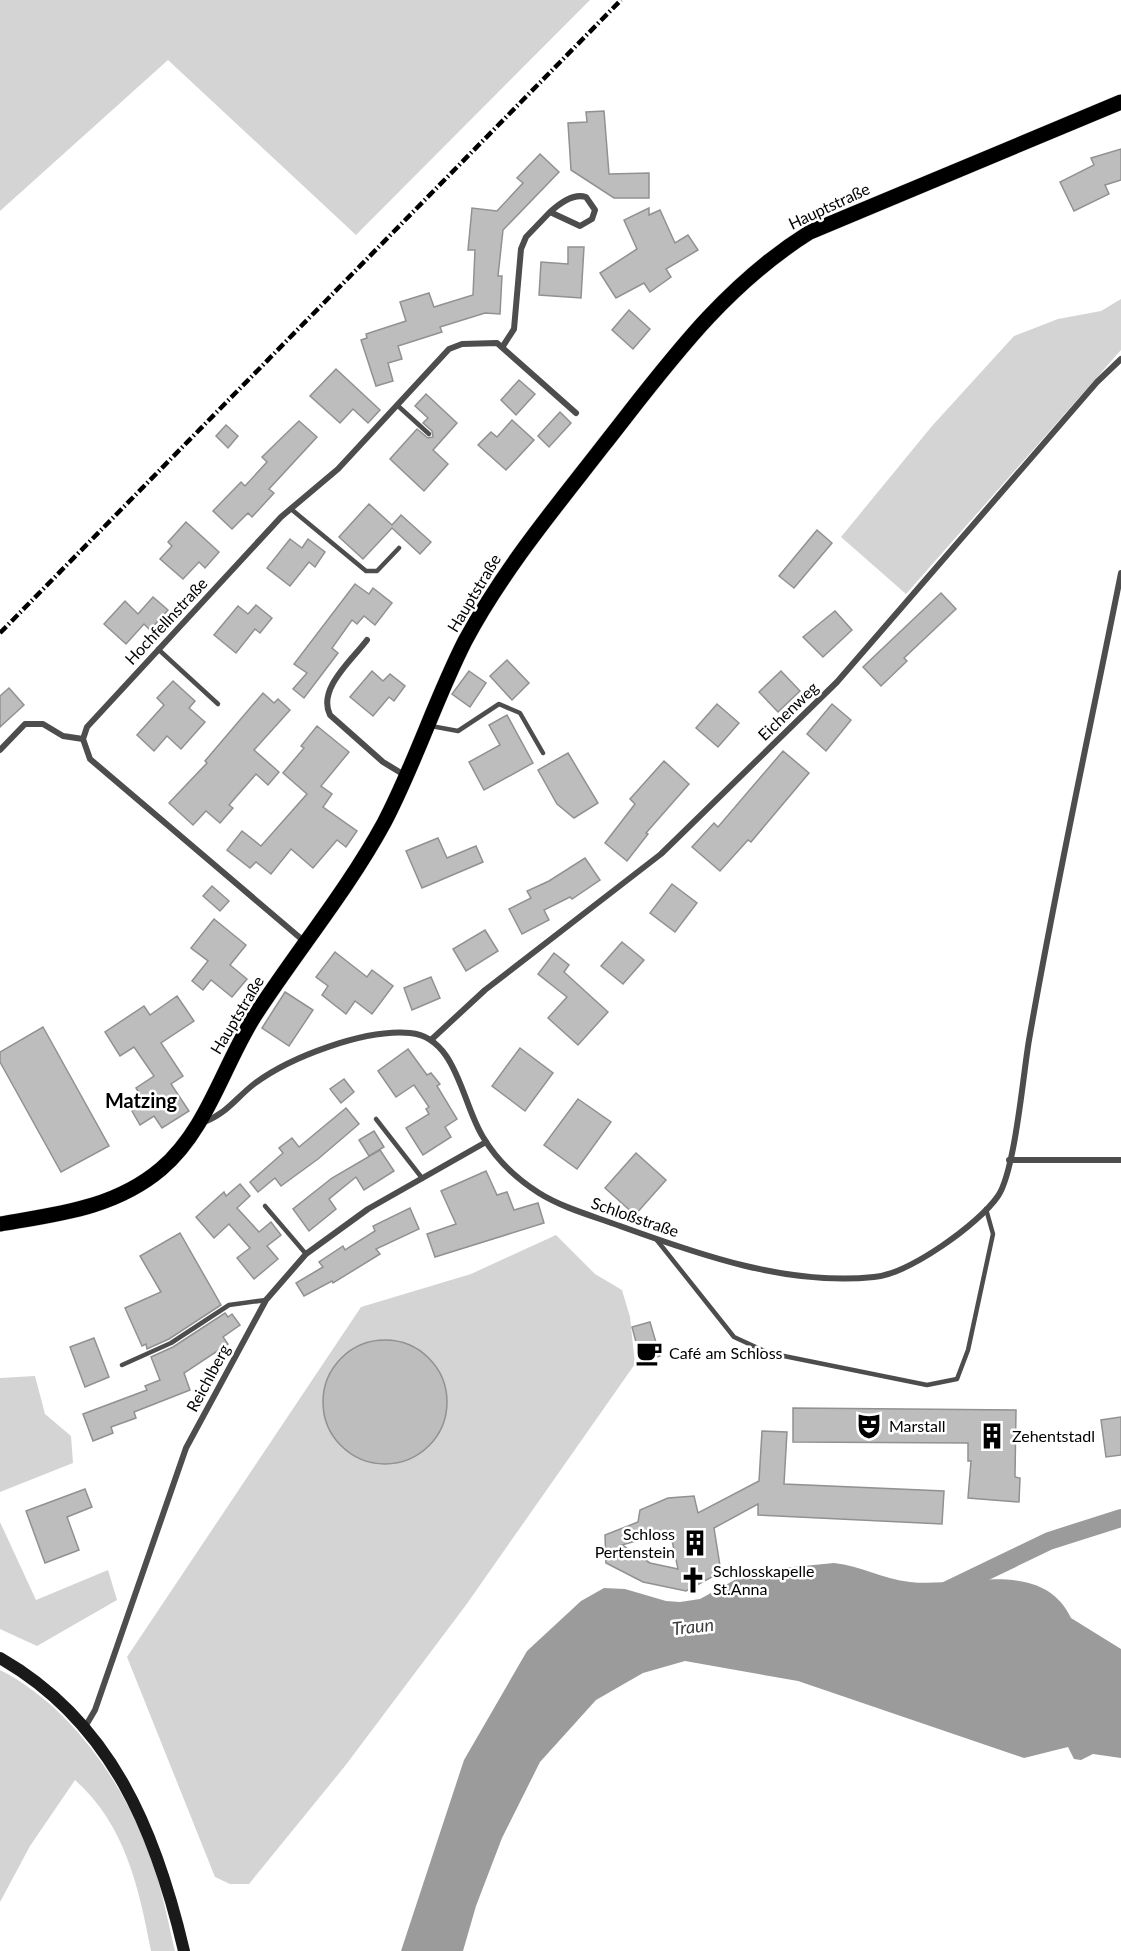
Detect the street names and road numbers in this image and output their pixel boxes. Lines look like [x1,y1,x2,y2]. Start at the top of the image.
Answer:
street label: Hauptstraße [785,178,872,233]
street label: Hauptstraße [443,550,504,635]
street label: Hochfellnstraße [121,573,211,668]
street label: Eichenweg [754,677,822,744]
street label: Hauptstraße [206,972,267,1057]
street label: Schloßstraße [589,1193,681,1240]
street label: Reichlberg [182,1341,233,1415]

